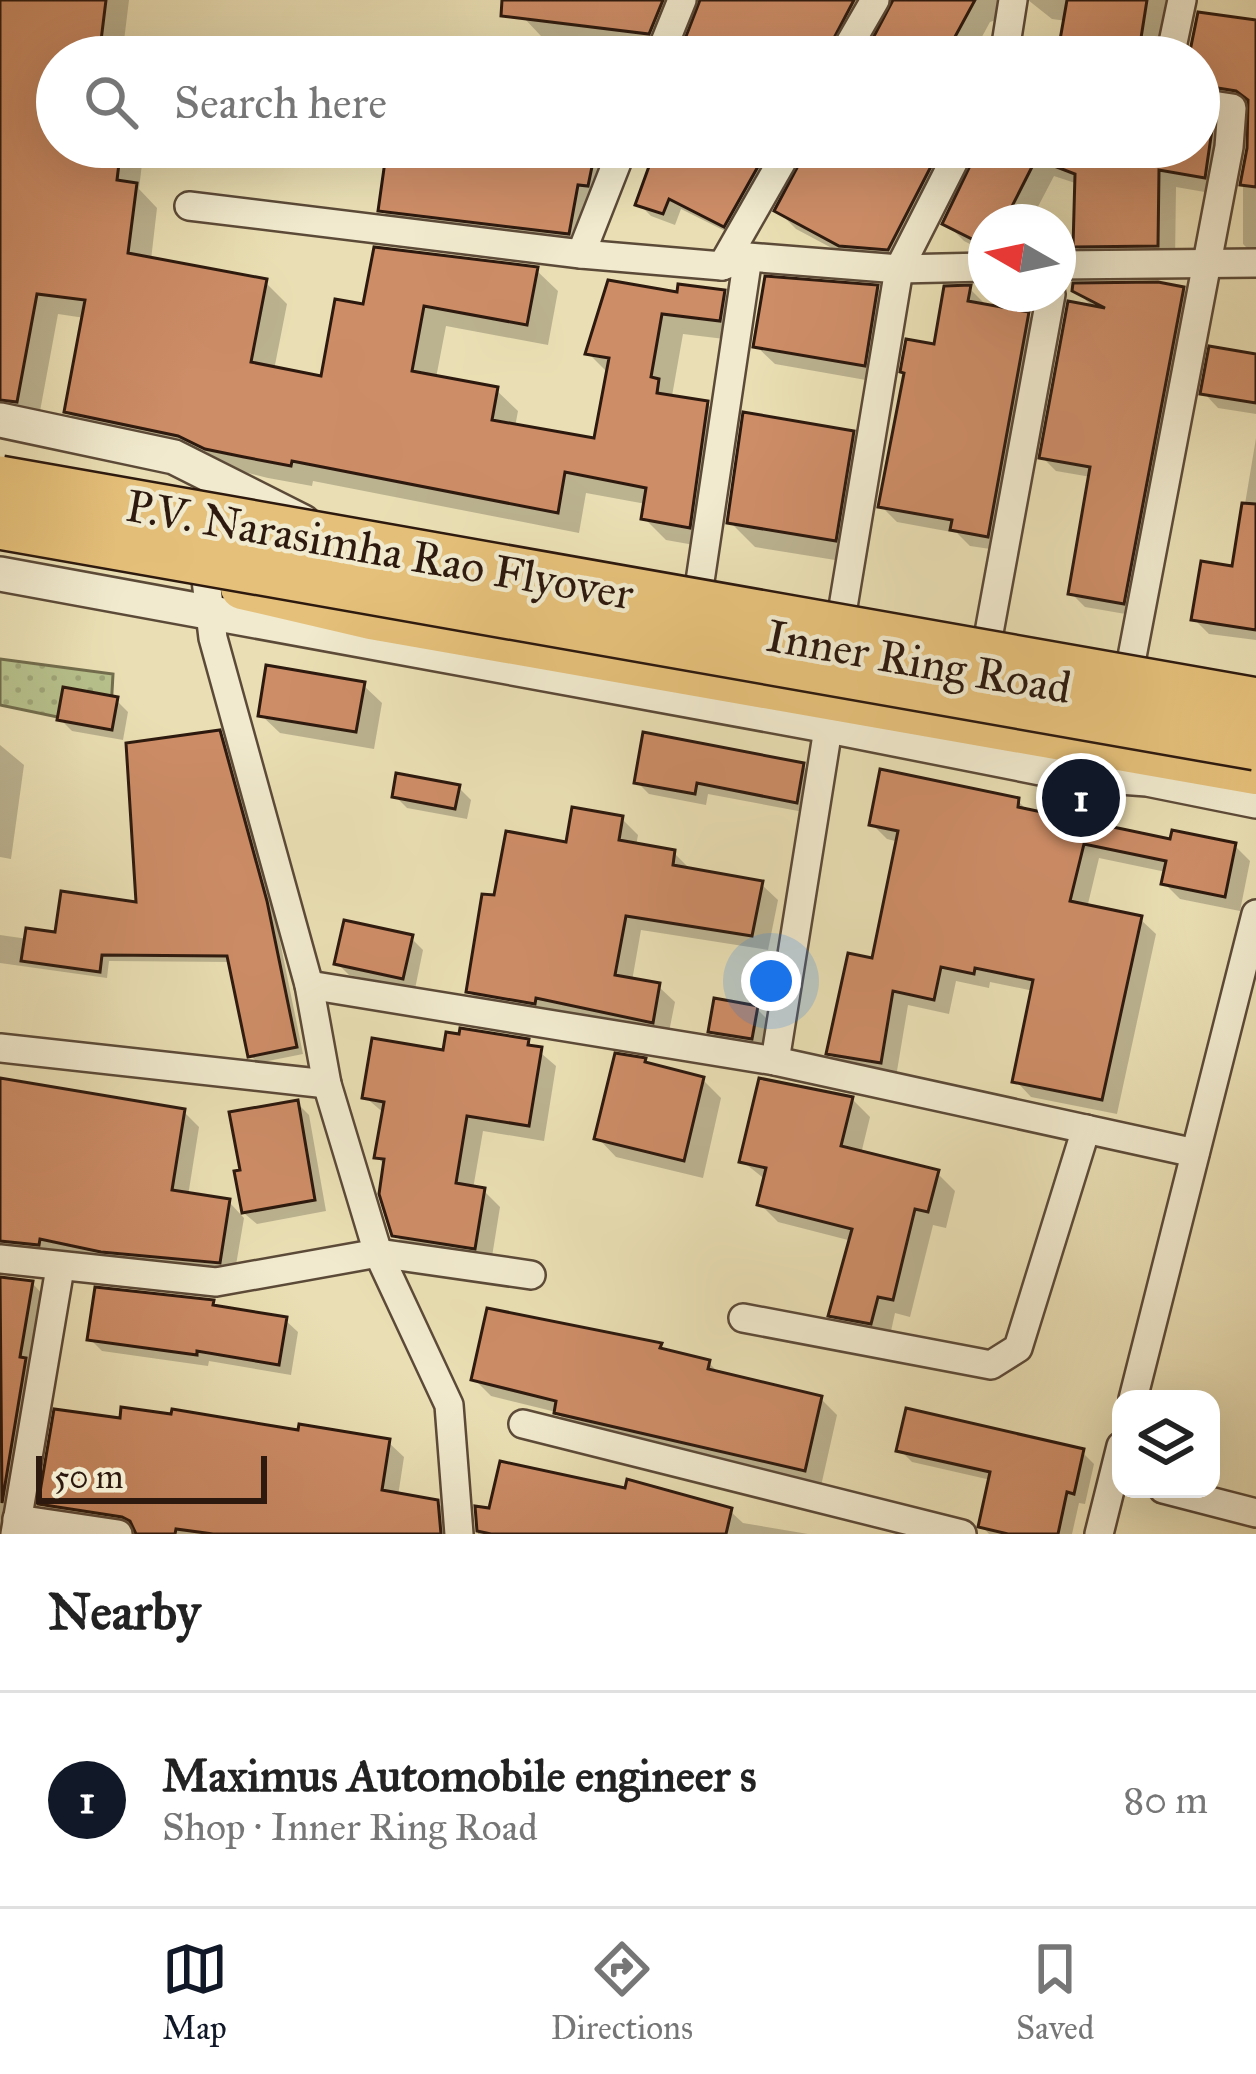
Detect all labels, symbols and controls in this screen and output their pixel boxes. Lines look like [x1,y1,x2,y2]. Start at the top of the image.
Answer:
search box [36,36,1220,168]
icon: search [78,69,144,135]
text: Search here [174,75,387,130]
north arrow [968,204,1076,312]
street label: P.V. Narasimha Rao Flyover [122,478,638,621]
street label: Inner Ring Road [762,608,1076,715]
pin: 1 [1042,753,1120,843]
your location [741,951,801,1011]
map controls [1112,1390,1220,1498]
button: layers [1112,1390,1220,1498]
scale bar [36,1450,267,1503]
text: 50 m [54,1457,123,1497]
text: Nearby [48,1581,200,1643]
text: Maximus Automobile engineer s [162,1748,756,1803]
text: 1 [79,1776,95,1824]
text: 80 m [1123,1776,1208,1824]
text: Shop · Inner Ring Road [162,1803,538,1851]
tab: Map [162,1936,228,2048]
tab: Directions [551,1936,693,2048]
tab: Saved [1016,1936,1094,2048]

